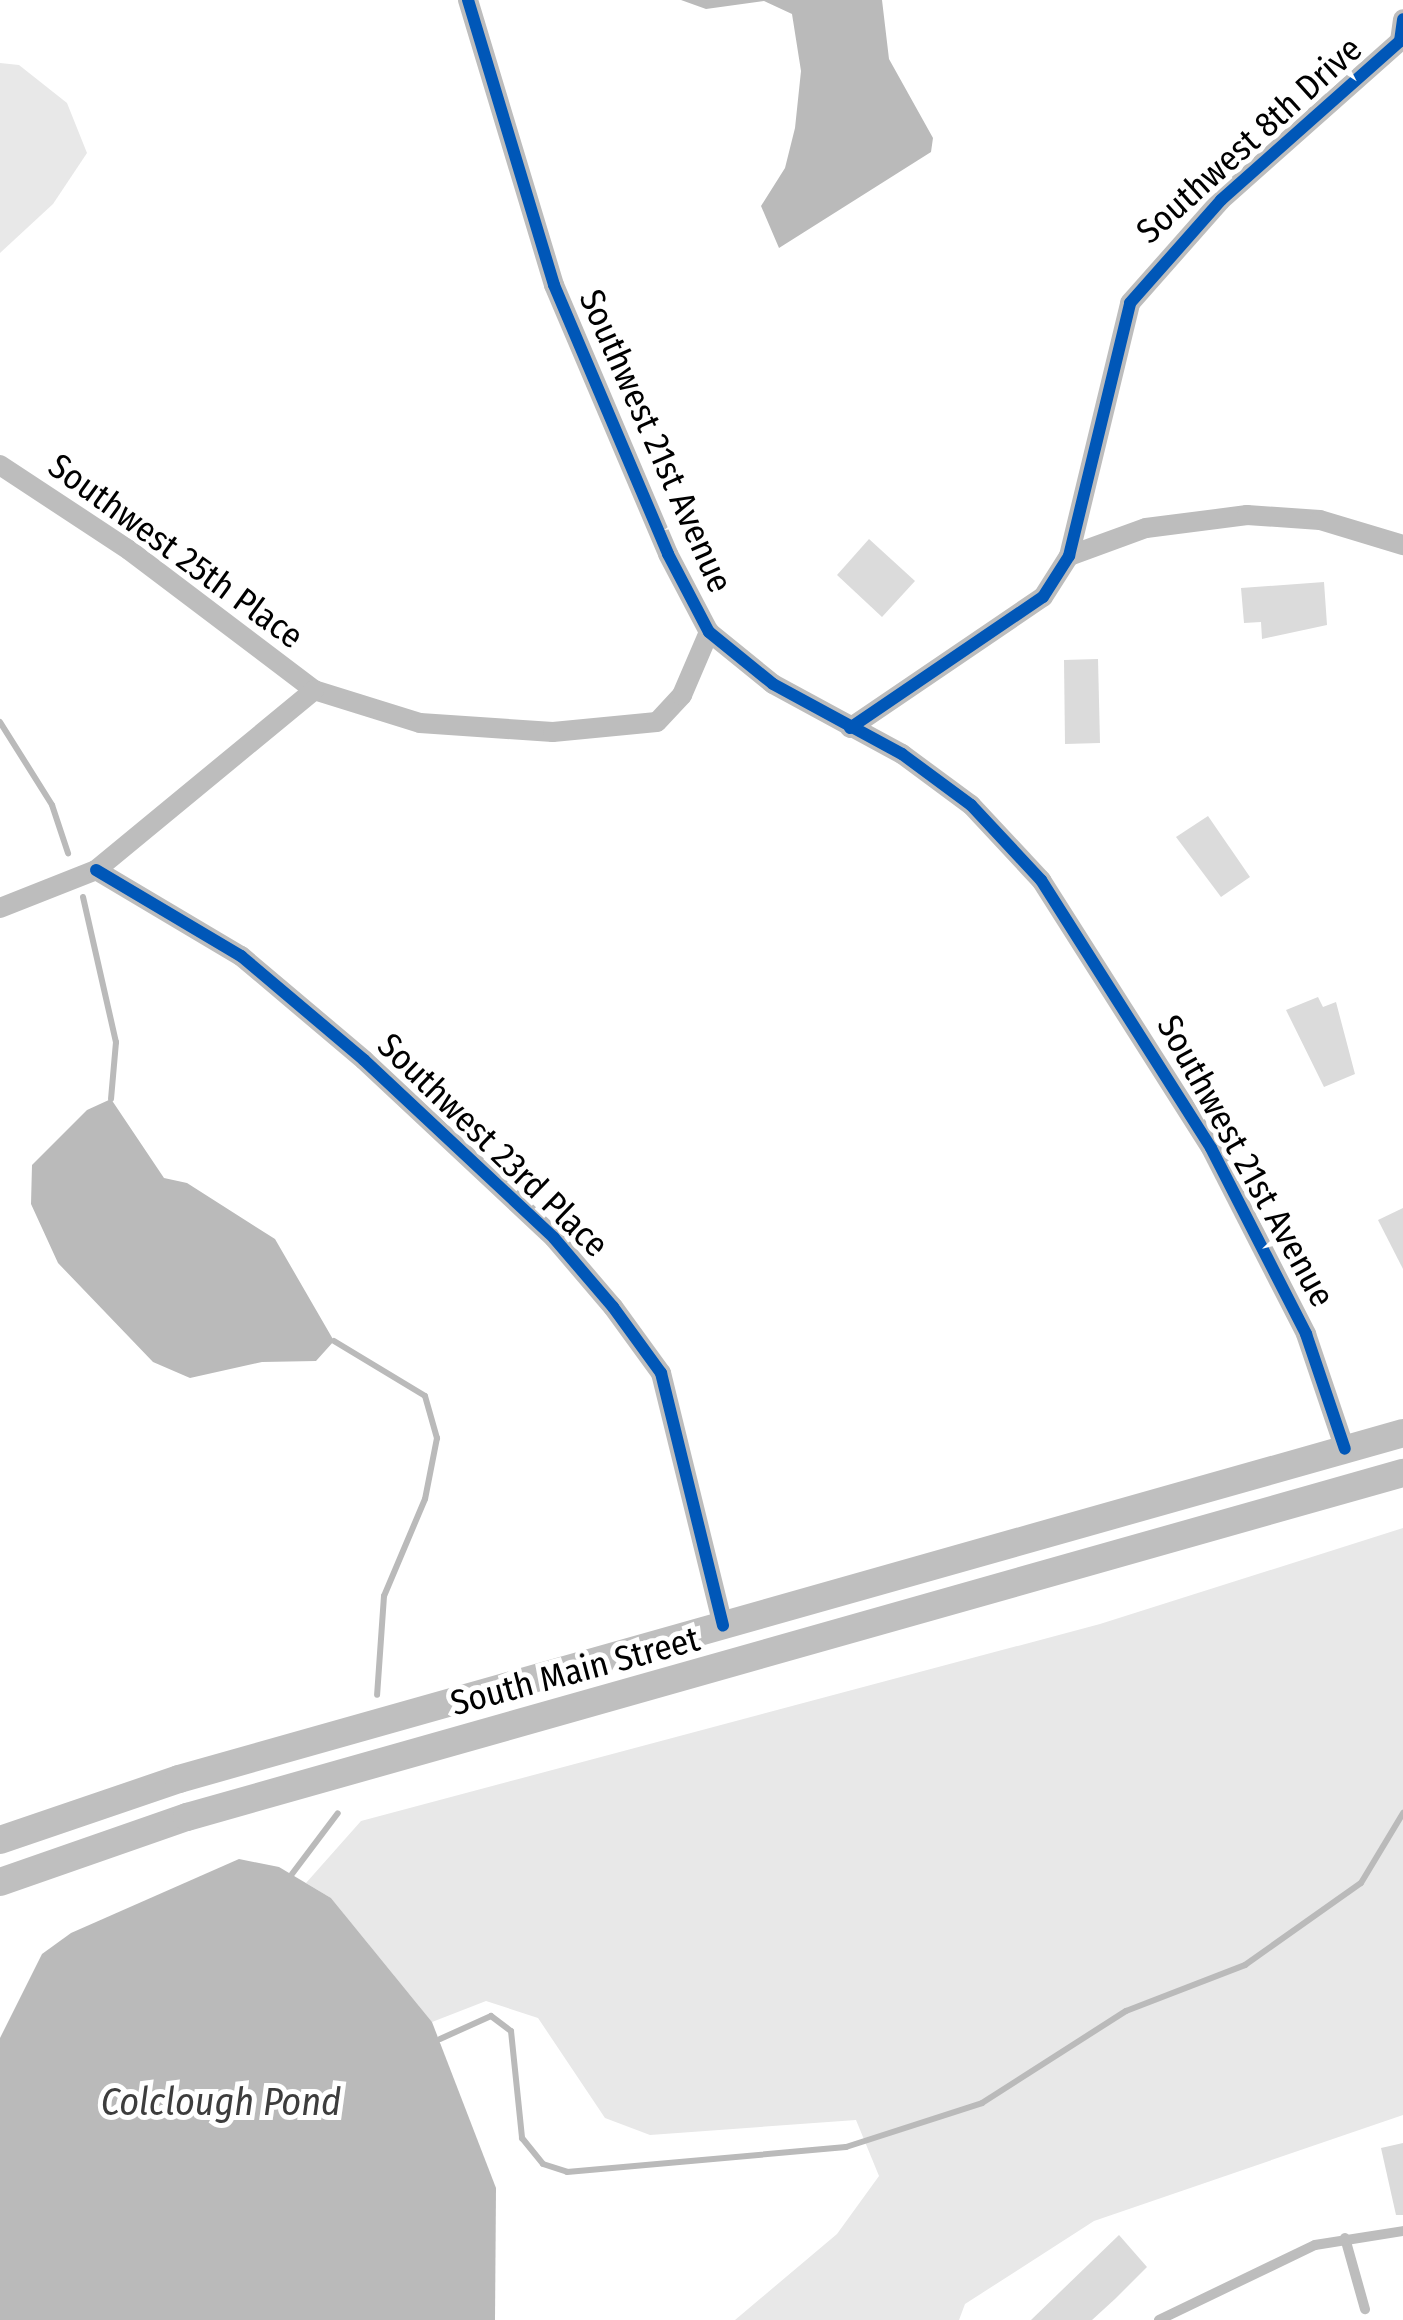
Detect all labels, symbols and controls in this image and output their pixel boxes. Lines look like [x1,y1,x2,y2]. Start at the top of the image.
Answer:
street label: Southwest 8th Drive [1128,28,1370,252]
street label: Southwest 21st Avenue [570,283,742,599]
street label: Southwest 25th Place [41,445,311,657]
street label: Southwest 21st Avenue [1148,1008,1344,1314]
street label: Southwest 23rd Place [369,1024,617,1266]
street label: South Main Street [446,1618,704,1724]
water label: Colclough Pond [101,2080,341,2126]

